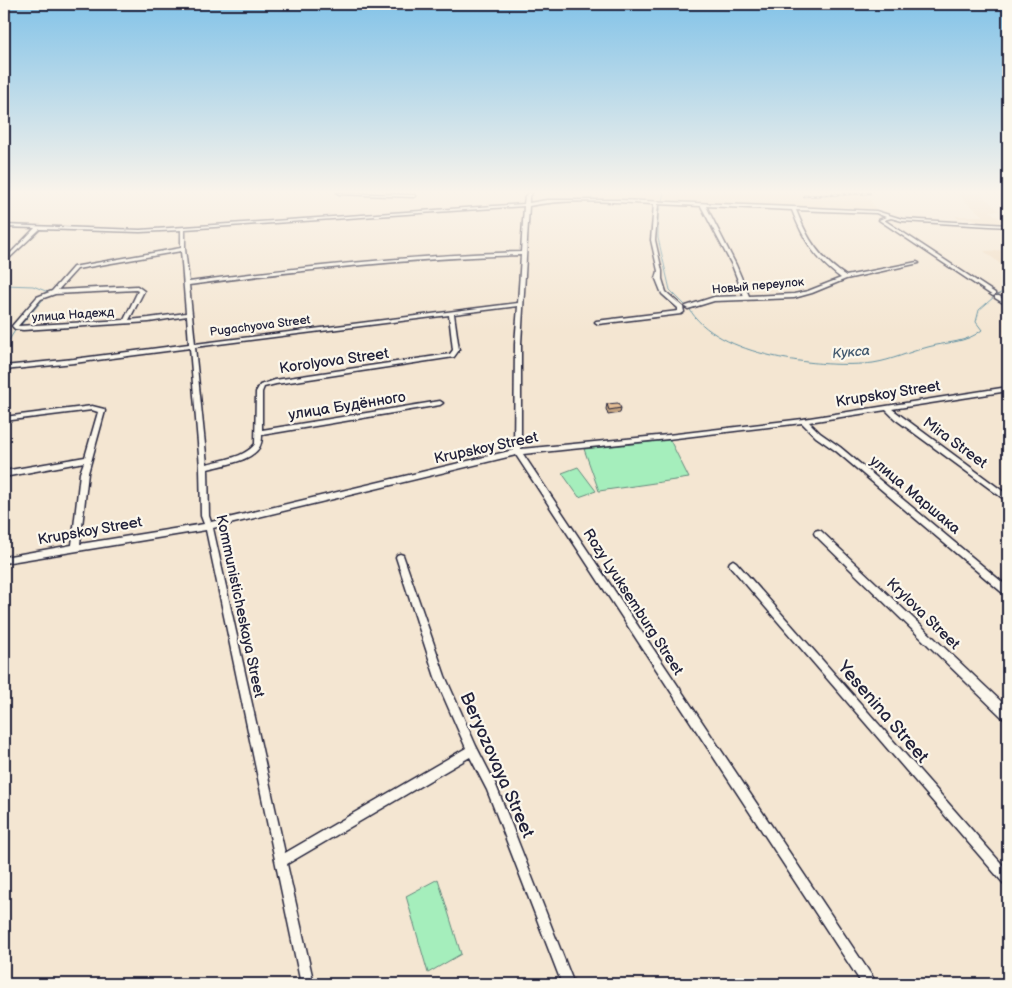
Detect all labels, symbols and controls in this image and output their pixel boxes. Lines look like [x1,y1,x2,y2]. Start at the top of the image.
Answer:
street label: Новый переулок [711,274,805,297]
street label: улица Надежд [32,305,115,325]
street label: Pugachyova Street [209,312,311,340]
water label: Кукса [831,342,871,362]
street label: Korolyova Street [278,344,390,378]
street label: Krupskoy Street [834,376,942,412]
street label: улица Будённого [287,387,407,425]
street label: Mira Street [919,413,991,473]
street label: Krupskoy Street [432,428,540,468]
street label: улица Маршака [866,452,964,538]
street label: Krupskoy Street [36,512,144,550]
street label: Kommunisticheskaya Street [211,513,269,700]
street label: Rozy Lyuksemburg Street [579,525,688,679]
street label: Krylova Street [882,574,964,654]
street label: Yesenina Street [832,656,933,767]
street label: Beryozovaya Street [455,689,539,841]

